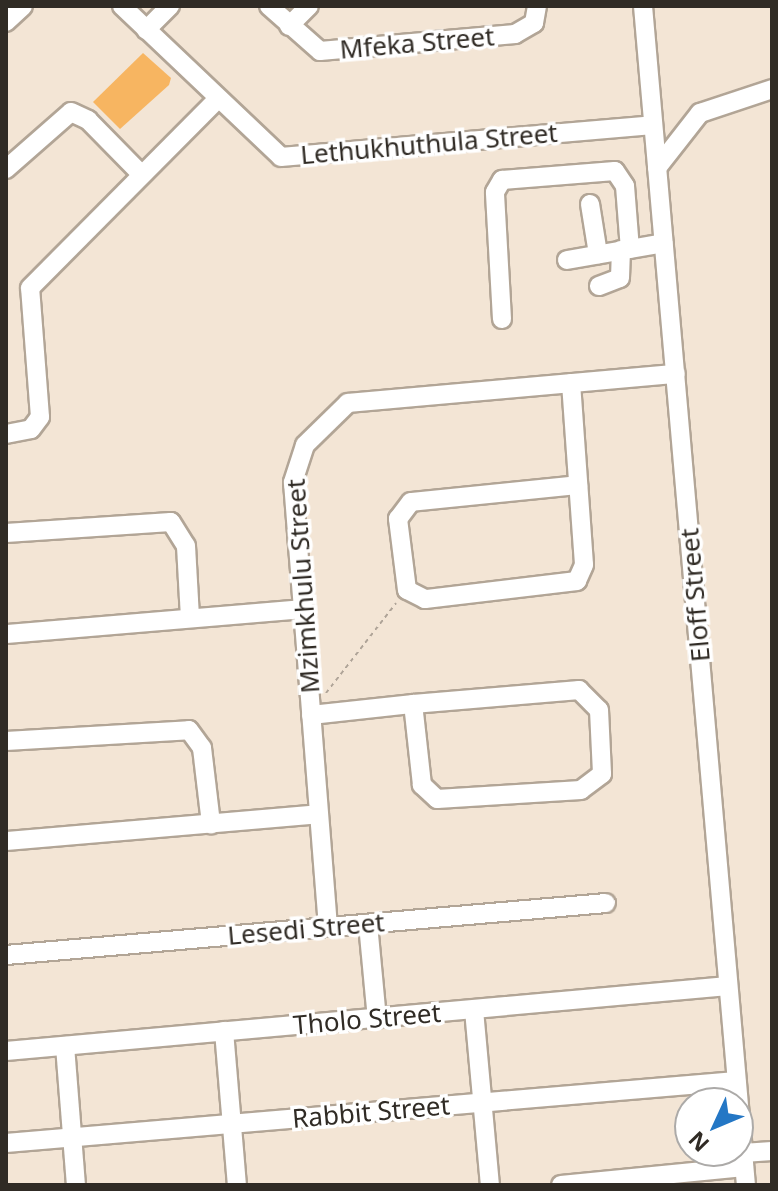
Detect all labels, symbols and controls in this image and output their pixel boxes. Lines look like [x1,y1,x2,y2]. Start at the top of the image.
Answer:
street label: Mfeka Street [338,21,496,65]
street label: Lethukhuthula Street [299,117,559,171]
street label: Mzimkhulu Street [280,478,326,694]
street label: Eloff Street [674,527,716,663]
street label: Lesedi Street [226,907,386,951]
street label: Tholo Street [292,997,442,1041]
north arrow [674,1087,754,1167]
street label: Rabbit Street [291,1090,451,1134]
text: N [681,1125,715,1159]

